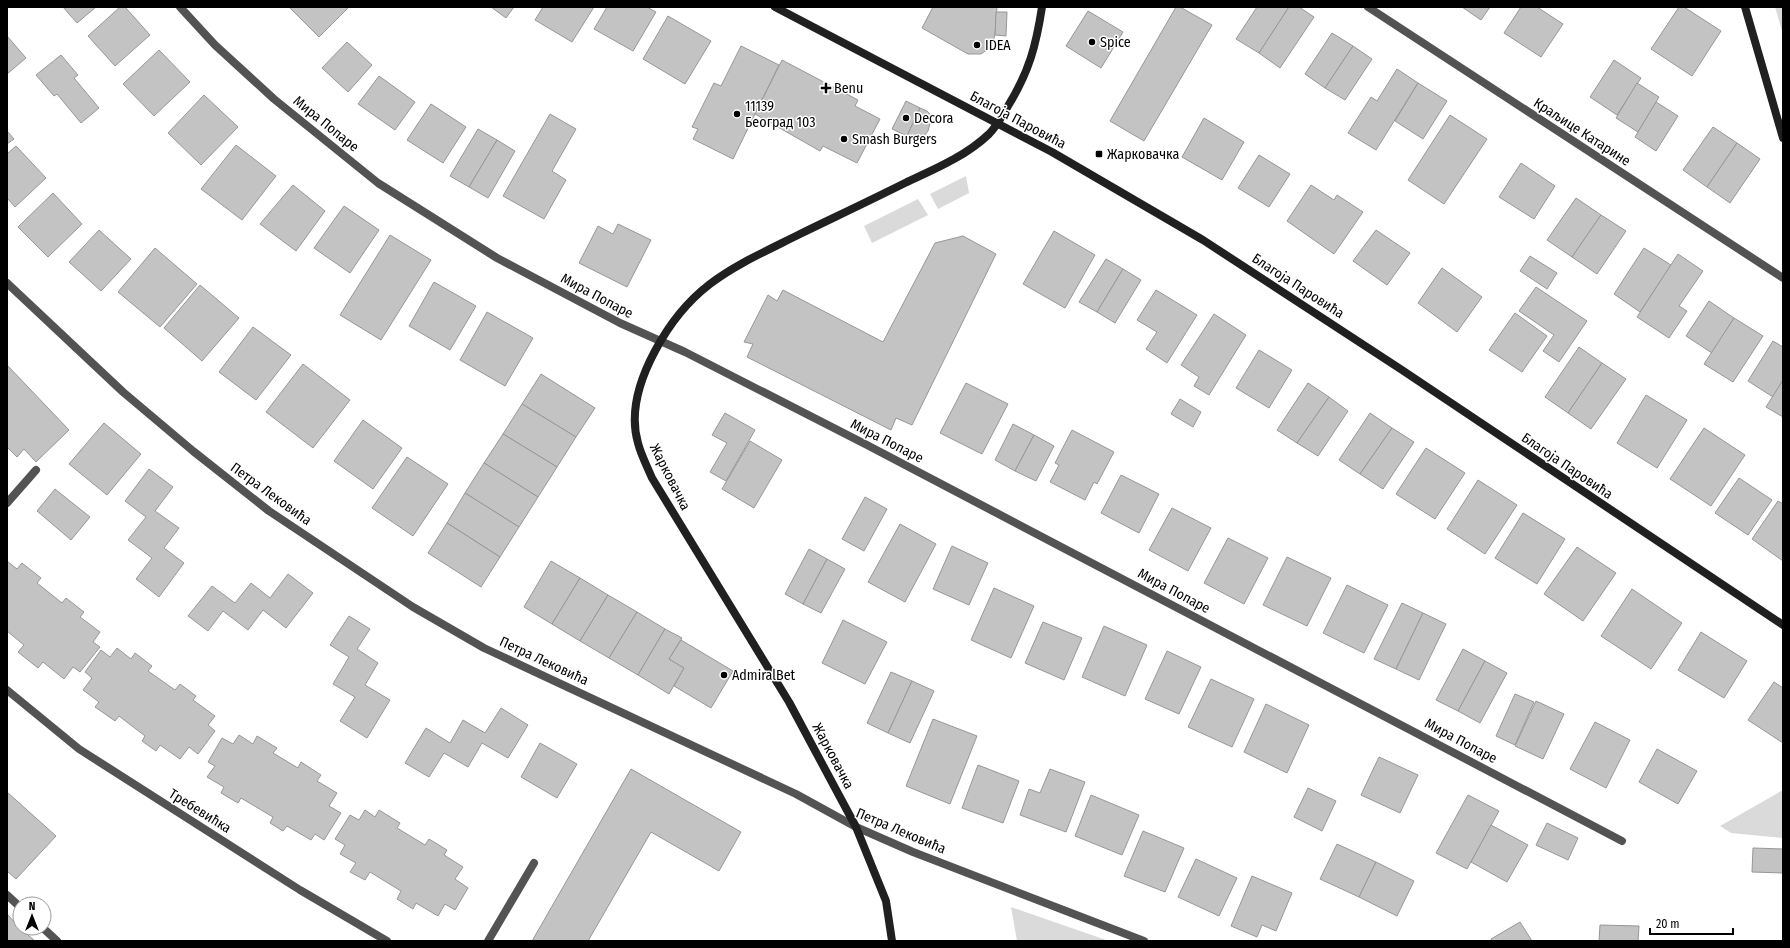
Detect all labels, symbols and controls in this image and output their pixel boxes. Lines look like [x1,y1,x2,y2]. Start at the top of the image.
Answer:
place label: Spice [1100,34,1131,51]
place label: IDEA [985,37,1011,54]
marker: Spice [1087,37,1097,47]
marker: IDEA [972,40,982,50]
place label: Benu [834,80,863,97]
marker: Benu [821,83,831,93]
street label: Благоја Паровића [967,88,1069,153]
street label: Мира Попаре [290,92,362,156]
street label: Краљице Катарине [1530,94,1634,170]
place label: 11139 Београд 103 [745,98,816,131]
marker: 11139 Београд 103 [732,109,742,119]
place label: Decora [914,110,954,127]
marker: Decora [901,113,911,123]
place label: Smash Burgers [852,131,937,148]
marker: Smash Burgers [839,134,849,144]
place label: Жарковачка [1107,146,1179,163]
marker: Жарковачка [1094,149,1104,159]
street label: Благоја Паровића [1249,250,1347,322]
street label: Мира Попаре [558,270,636,322]
street label: Мира Попаре [848,415,926,467]
street label: Благоја Паровића [1518,429,1616,503]
street label: Жарковачка [646,441,694,513]
street label: Петра Лековића [227,459,315,529]
street label: Мира Попаре [1135,565,1213,617]
street label: Петра Лековића [497,633,591,689]
place label: AdmiralBet [732,667,796,684]
marker: AdmiralBet [719,670,729,680]
street label: Мира Попаре [1422,715,1500,767]
street label: Жарковачка [809,720,858,792]
street label: Требевићка [166,785,234,837]
street label: Петра Лековића [853,804,949,858]
north arrow [12,896,52,936]
text: N [29,900,35,913]
scale bar [1650,910,1733,936]
text: 20 m [1656,917,1680,931]

